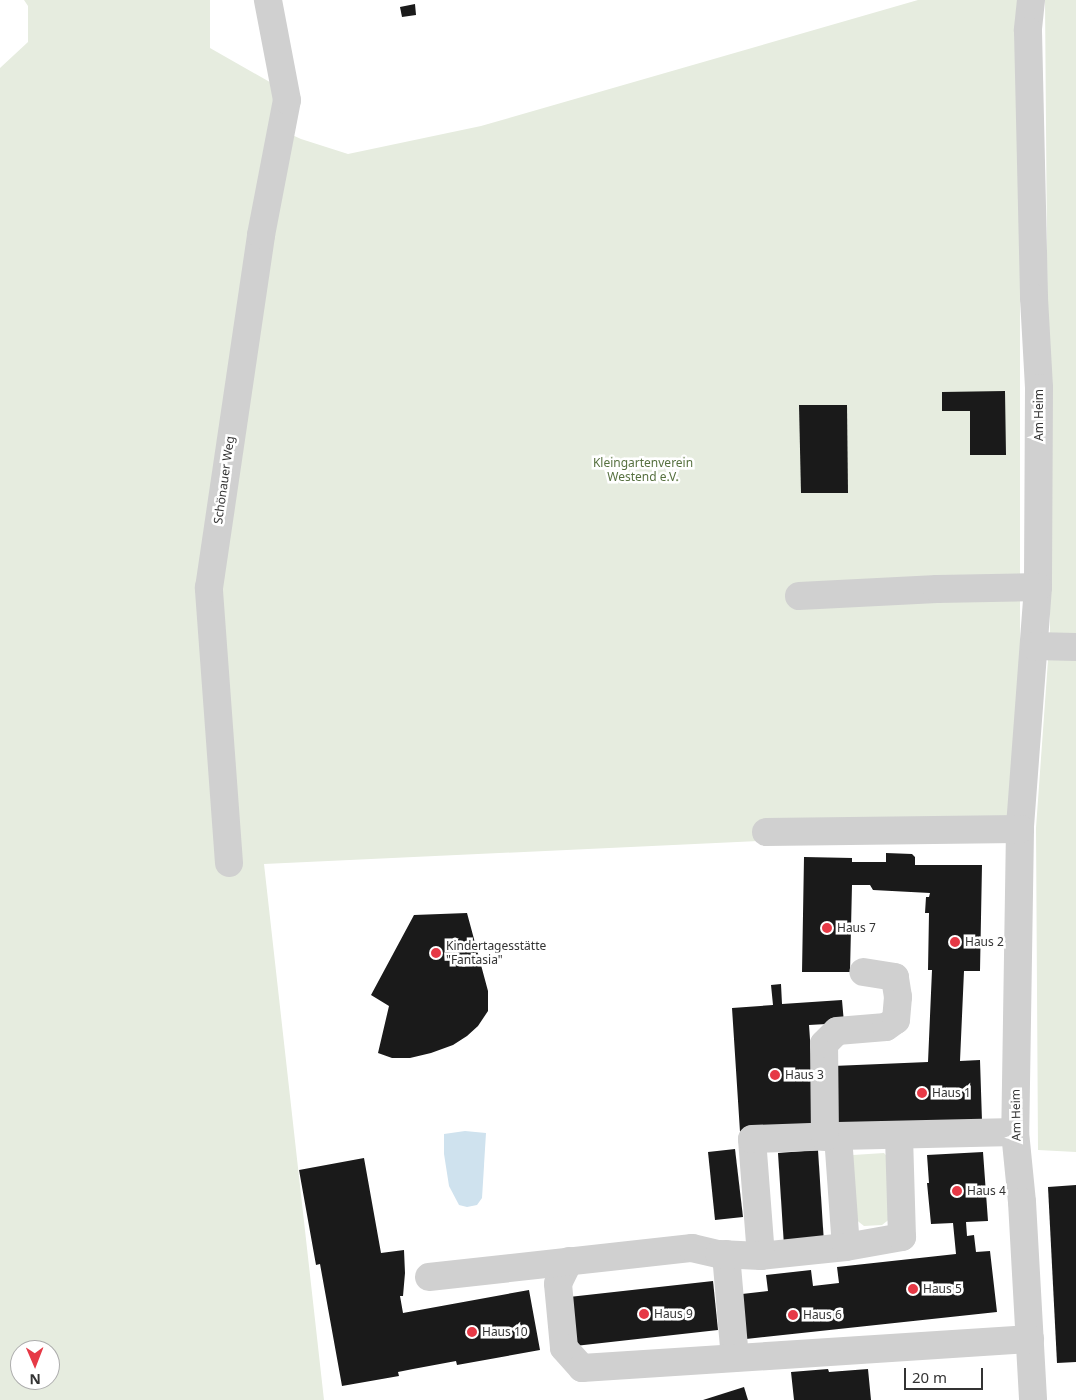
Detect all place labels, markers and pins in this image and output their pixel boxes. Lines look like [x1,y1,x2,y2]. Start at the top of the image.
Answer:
place label: Haus 7 [837,921,876,935]
marker: Haus 7 [821,922,833,934]
place label: Haus 2 [965,935,1004,949]
marker: Haus 2 [949,936,961,948]
place label: Kindertagesstätte "Fantasia" [446,939,546,967]
marker: Kindertagesstätte "Fantasia" [430,947,442,959]
place label: Haus 3 [785,1068,824,1082]
marker: Haus 3 [769,1069,781,1081]
place label: Haus 1 [932,1086,971,1100]
marker: Haus 1 [916,1087,928,1099]
place label: Haus 4 [967,1184,1006,1198]
marker: Haus 4 [951,1185,963,1197]
place label: Haus 5 [923,1282,962,1296]
marker: Haus 5 [907,1283,919,1295]
place label: Haus 9 [654,1307,693,1321]
marker: Haus 9 [638,1308,650,1320]
place label: Haus 6 [803,1308,842,1322]
marker: Haus 6 [787,1309,799,1321]
place label: Haus 10 [482,1325,528,1339]
marker: Haus 10 [466,1326,478,1338]

